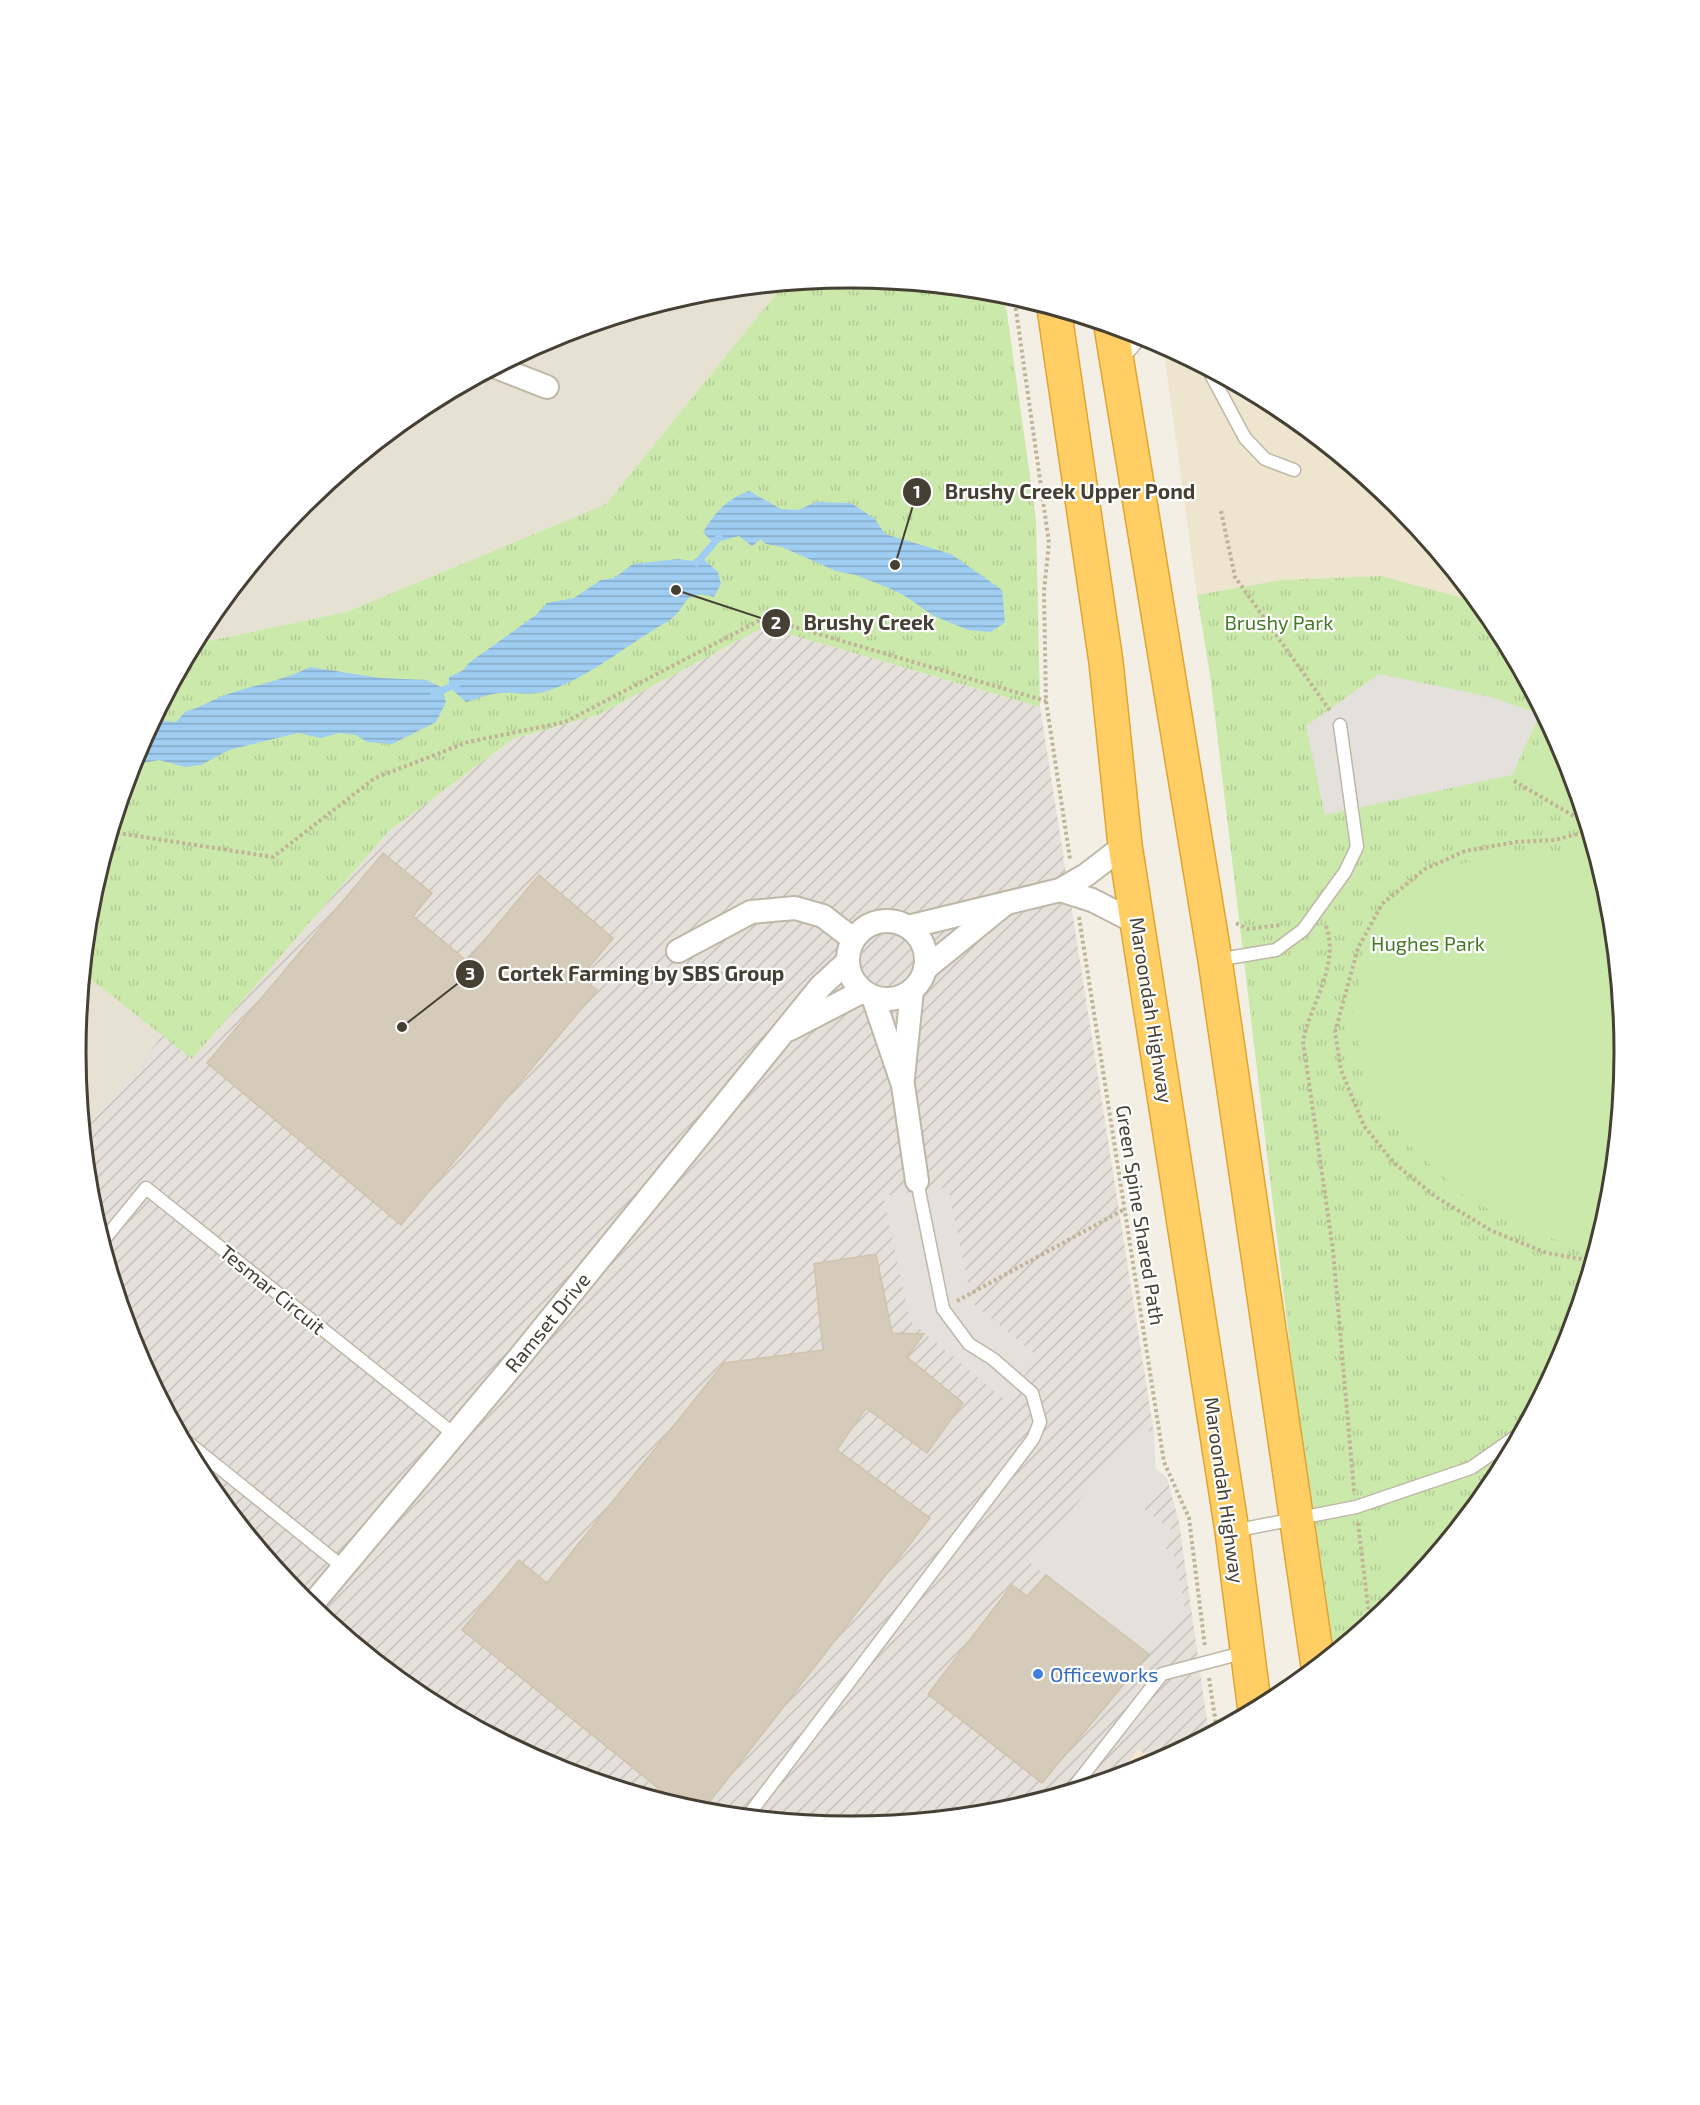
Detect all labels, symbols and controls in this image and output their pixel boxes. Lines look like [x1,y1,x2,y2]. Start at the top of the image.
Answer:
callout: Brushy Creek Upper Pond [902,472,1207,511]
text: Brushy Creek Upper Pond [945,478,1195,504]
text: 1 [913,480,921,502]
callout: Brushy Creek [761,604,947,643]
text: Brushy Creek [803,609,935,635]
park label: Brushy Park [1224,610,1334,634]
text: 2 [771,611,781,633]
street label: Maroondah Highway [1125,915,1179,1105]
park label: Hughes Park [1371,931,1485,955]
callout: Cortek Farming by SBS Group [455,954,797,993]
text: Cortek Farming by SBS Group [498,960,784,986]
text: 3 [465,962,475,984]
street label: Green Spine Shared Path [1112,1103,1170,1327]
street label: Tesmar Circuit [215,1239,331,1339]
street label: Ramset Drive [499,1267,595,1377]
street label: Maroondah Highway [1200,1395,1250,1585]
place label: Officeworks [1050,1662,1158,1686]
marker: Officeworks [1031,1667,1045,1681]

